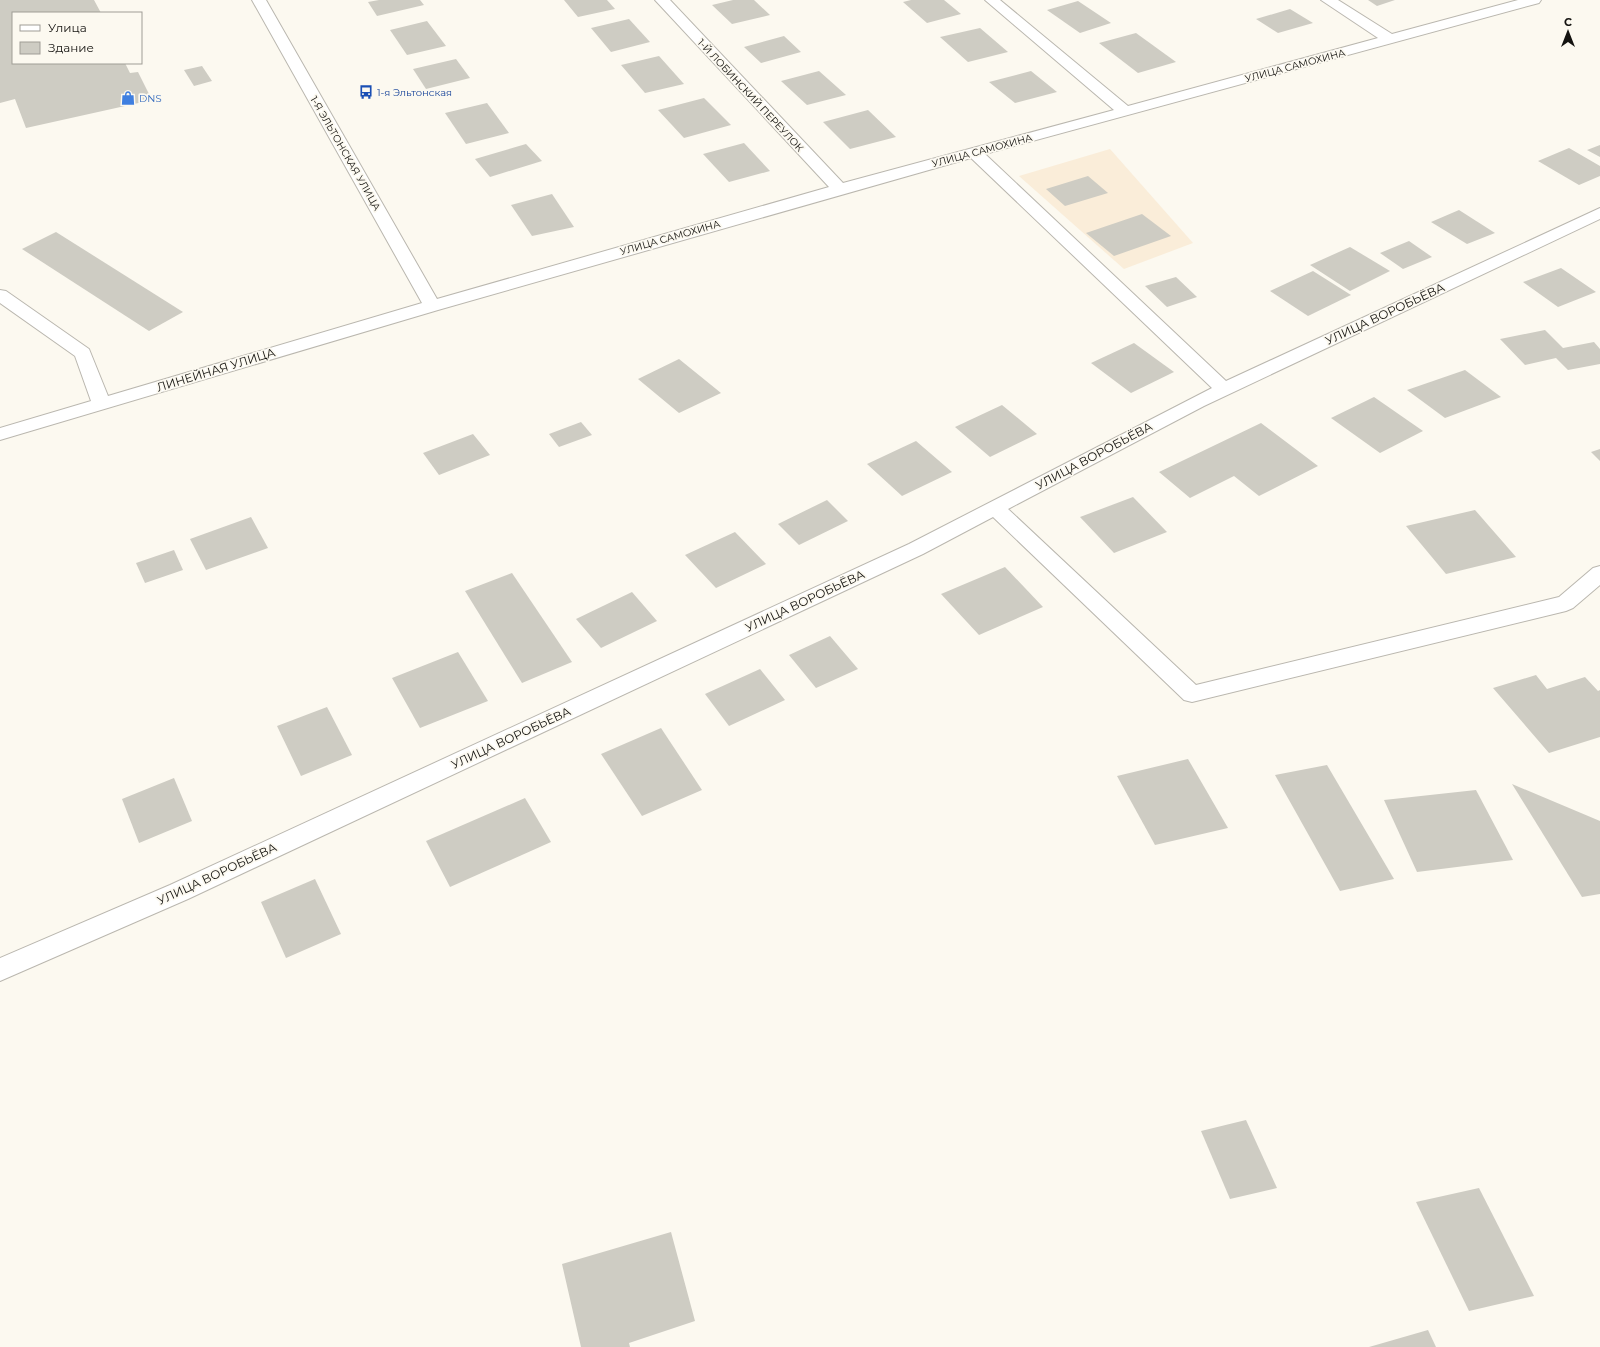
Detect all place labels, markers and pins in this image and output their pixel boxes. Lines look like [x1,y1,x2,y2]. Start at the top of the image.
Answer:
bus stop icon: 1-я Эльтонская [358,84,374,100]
place label: 1-я Эльтонская [377,86,452,99]
shop icon: DNS [120,90,136,106]
place label: DNS [139,92,162,105]

